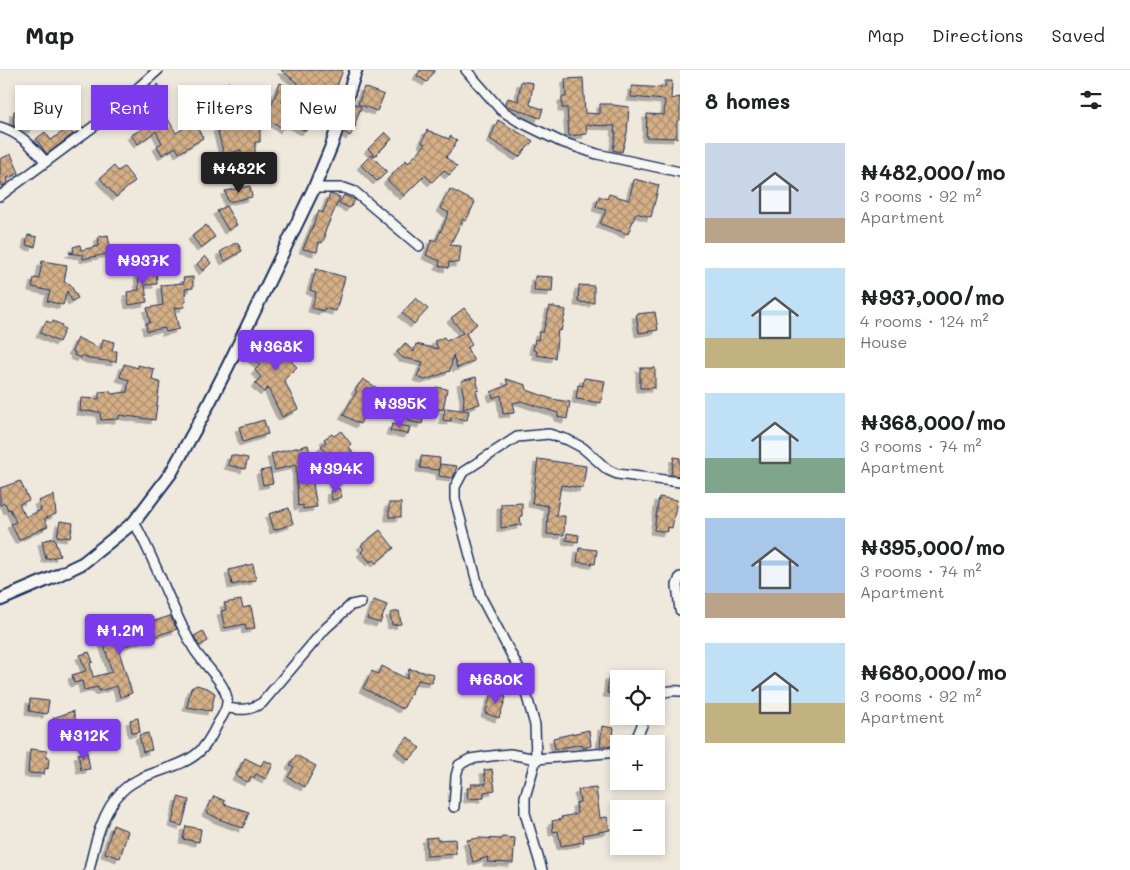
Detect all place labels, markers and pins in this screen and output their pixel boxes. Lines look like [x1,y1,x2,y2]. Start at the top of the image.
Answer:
pin: ₦482K [204,152,274,194]
pin: ₦937K [108,244,178,286]
pin: ₦368K [241,330,311,372]
pin: ₦395K [365,386,435,429]
pin: ₦394K [301,452,371,494]
pin: ₦1.2M [85,614,155,656]
pin: ₦680K [461,662,531,705]
pin: ₦312K [49,718,119,761]

